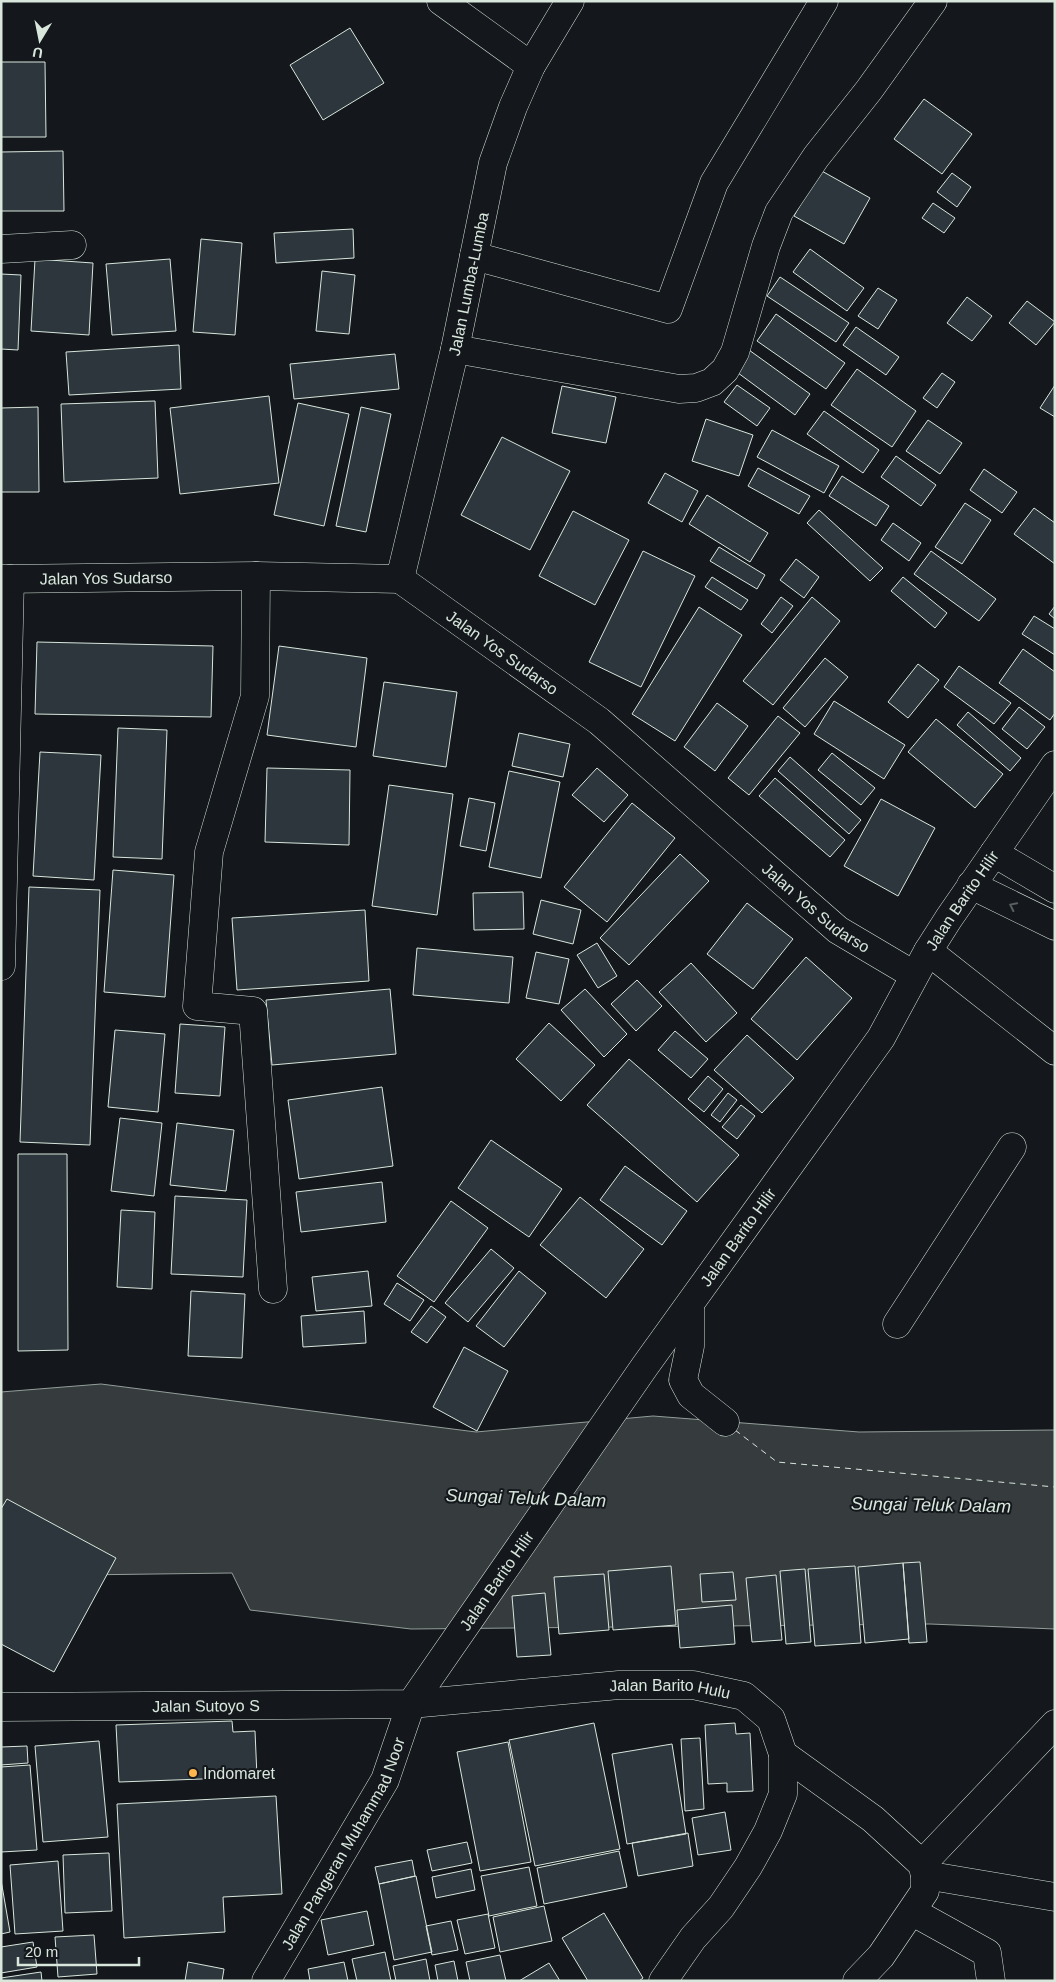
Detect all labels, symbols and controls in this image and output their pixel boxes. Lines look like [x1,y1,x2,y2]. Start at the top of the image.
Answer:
north arrow [15,15,65,65]
text: U [31,44,44,62]
street label: Jalan Lumba-Lumba [445,211,491,357]
street label: Jalan Yos Sudarso [40,568,172,587]
street label: Jalan Yos Sudarso [444,607,562,698]
street label: Jalan Barito Hilir [922,847,1002,953]
street label: Jalan Yos Sudarso [759,860,873,955]
one-way arrow [1009,901,1018,912]
street label: Jalan Barito Hilir [697,1184,779,1289]
water label: Sungai Teluk Dalam [445,1485,607,1511]
water label: Sungai Teluk Dalam [851,1494,1011,1516]
street label: Jalan Barito Hilir [456,1527,537,1633]
street label: Jalan Barito Hulu [608,1677,732,1701]
street label: Jalan Sutoyo S [152,1697,260,1714]
street label: Jalan Pangeran Muhammad Noor [278,1734,408,1953]
place label: Indomaret [203,1765,276,1782]
marker: Indomaret [187,1767,199,1779]
scale bar [18,1934,139,1966]
text: 20 m [25,1943,58,1960]

